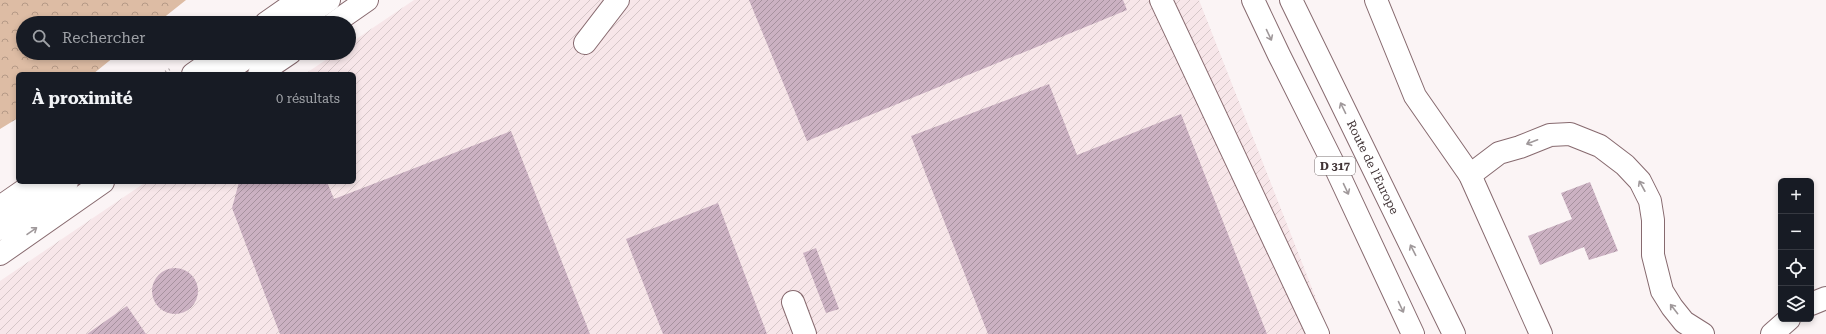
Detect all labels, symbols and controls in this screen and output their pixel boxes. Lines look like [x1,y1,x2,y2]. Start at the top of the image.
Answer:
search box [16,16,356,60]
icon: search [30,27,52,49]
text: Rechercher [62,29,145,47]
one-way arrow [1266,29,1273,41]
text: À proximité [32,88,133,108]
text: 0 résultats [276,91,340,106]
one-way arrow [1339,103,1346,115]
street label: Route de l'Europe [1344,118,1402,217]
one-way arrow [1526,139,1538,147]
road number: D 317 [1315,157,1355,175]
map controls [1778,178,1814,322]
button: + [1778,178,1814,214]
one-way arrow [1637,180,1645,192]
one-way arrow [1343,183,1350,195]
button: − [1778,214,1814,250]
one-way arrow [26,227,37,235]
one-way arrow [1409,244,1417,256]
button: locate [1778,250,1814,286]
button: layers [1778,286,1814,322]
one-way arrow [1398,301,1405,313]
one-way arrow [1669,303,1678,314]

